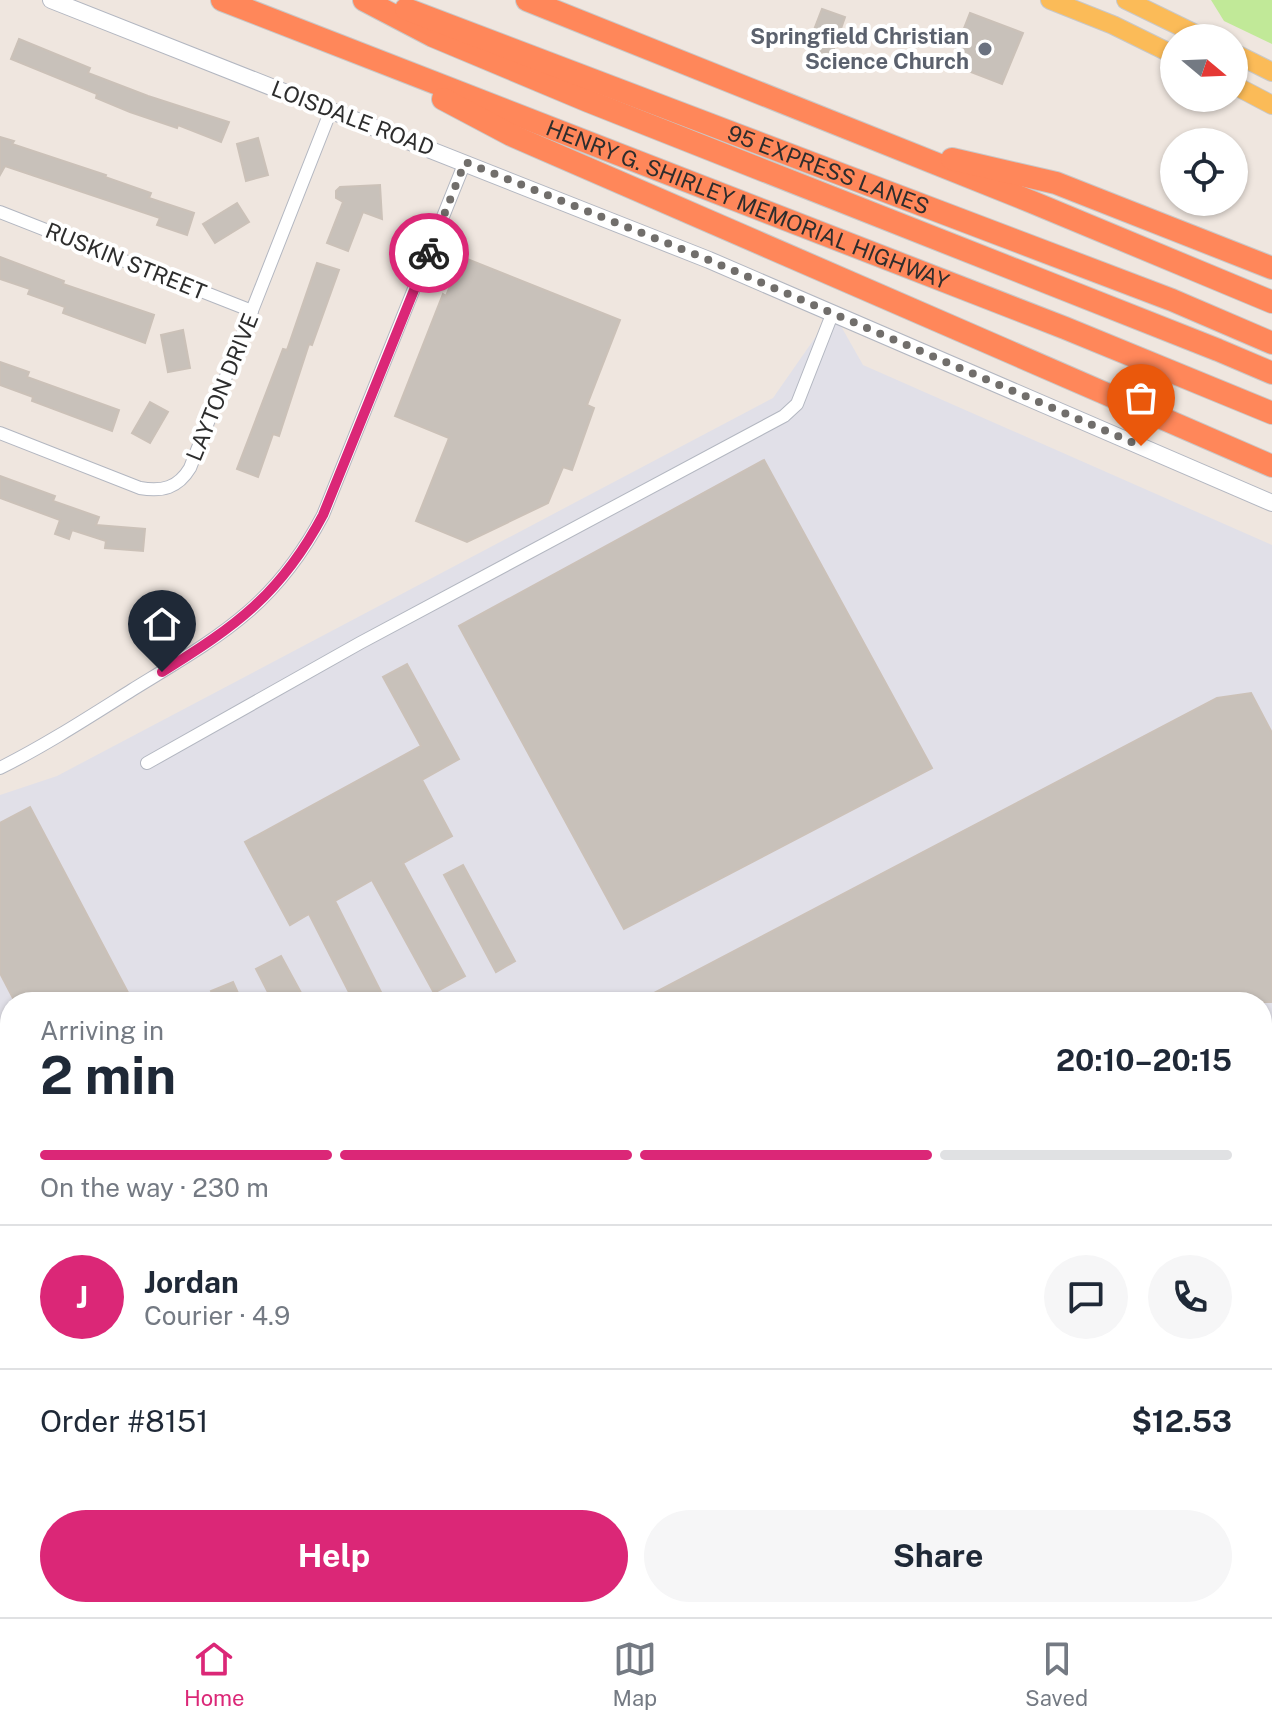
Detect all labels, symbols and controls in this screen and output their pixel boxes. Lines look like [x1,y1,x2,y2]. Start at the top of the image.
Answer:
place label: Springfield Christian Science Church [750,23,969,74]
north arrow [1160,24,1248,112]
map controls [1160,24,1248,216]
marker: Springfield Christian Science Church [976,40,994,58]
street label: LOISDALE ROAD [268,75,438,161]
street label: HENRY G. SHIRLEY MEMORIAL HIGHWAY [542,114,953,295]
street label: 95 EXPRESS LANES [724,119,933,220]
button: locate [1160,128,1248,216]
courier [389,213,469,293]
street label: RUSKIN STREET [42,217,210,305]
icon: bike [407,231,451,275]
street label: LAYTON DRIVE [181,309,263,465]
pin [1107,364,1175,446]
icon: bag [1119,376,1163,420]
pin [128,590,196,672]
icon: home [140,602,184,646]
text: Arriving in [40,1015,164,1046]
text: 20:10–20:15 [1056,1042,1232,1078]
text: 2 min [40,1045,176,1106]
text: On the way · 230 m [40,1172,269,1203]
button: chat [1044,1255,1128,1339]
button: phone [1148,1255,1232,1339]
text: Jordan [144,1264,239,1300]
text: J [76,1279,88,1315]
text: Courier · 4.9 [144,1300,290,1331]
text: Order #8151 [40,1403,208,1439]
text: $12.53 [1131,1403,1232,1439]
button: Help [40,1510,628,1602]
button: Share [644,1510,1232,1602]
tab: Home [184,1637,245,1711]
tab: Map [613,1637,657,1711]
tab: Saved [1025,1637,1088,1711]

